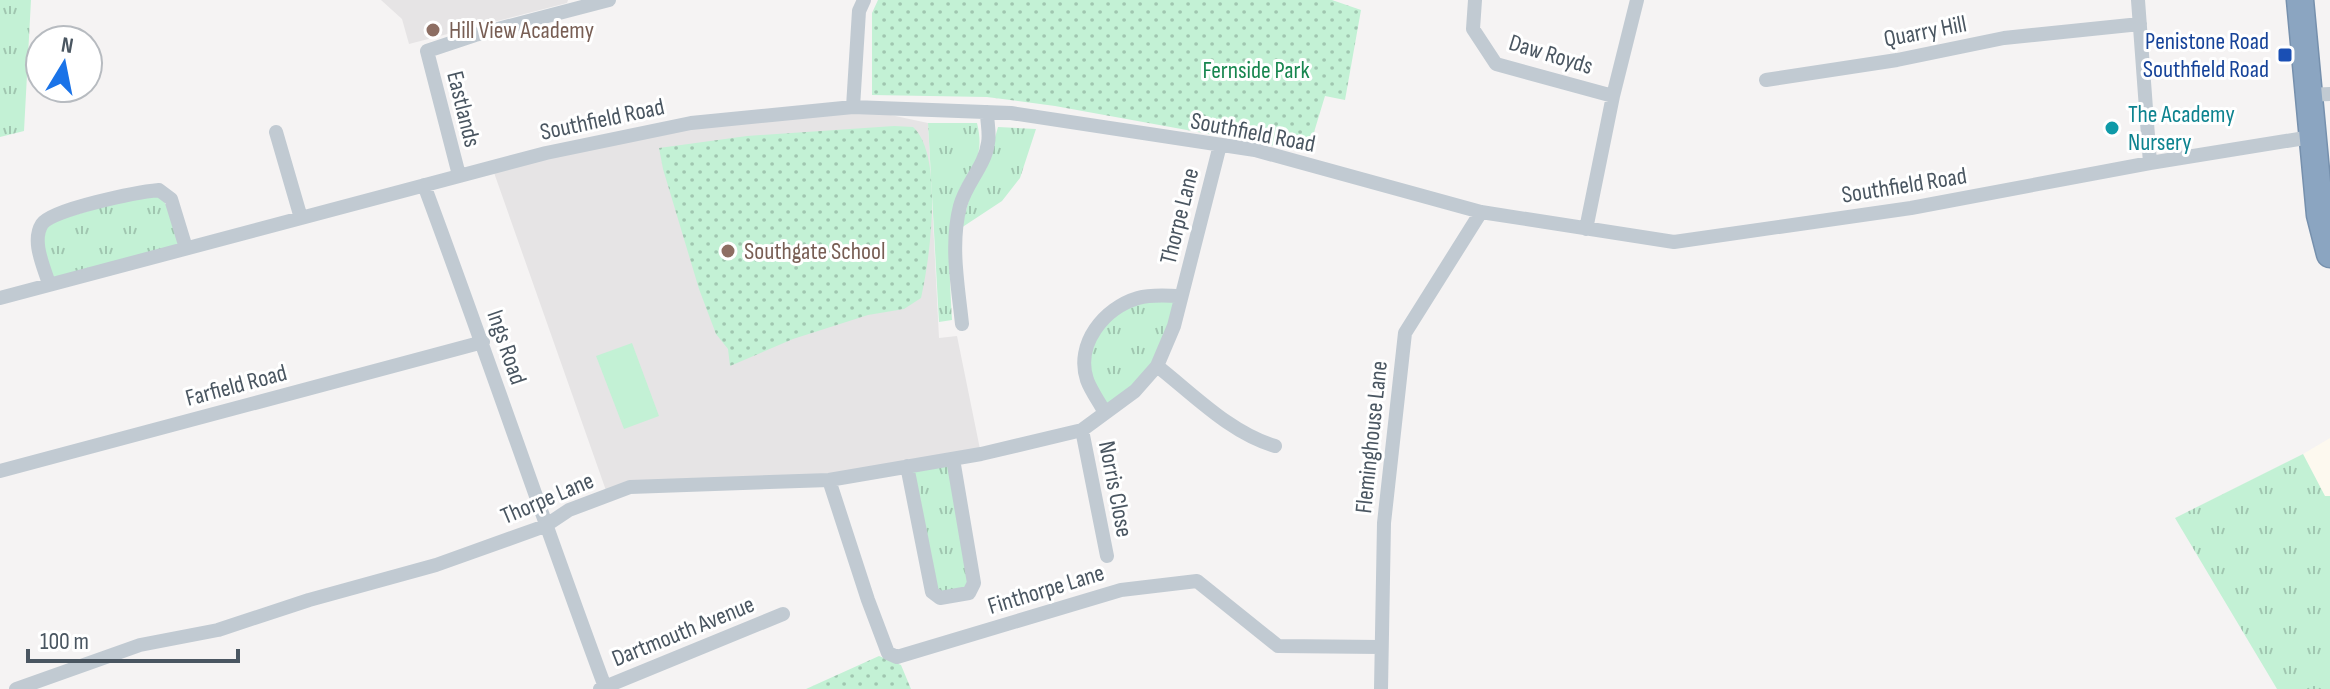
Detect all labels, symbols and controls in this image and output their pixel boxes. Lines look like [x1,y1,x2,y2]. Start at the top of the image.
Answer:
street label: Quarry Hill [1881,9,1969,54]
place label: Hill View Academy [449,16,594,45]
marker: Hill View Academy [424,21,442,39]
north arrow [24,24,104,104]
place label: Penistone Road Southfield Road [2143,27,2269,84]
street label: Daw Royds [1505,28,1596,81]
text: N [59,31,75,60]
marker: Penistone Road Southfield Road [2276,46,2294,64]
park label: Fernside Park [1202,56,1310,85]
street label: Eastlands [440,68,487,150]
street label: Southfield Road [537,92,667,147]
place label: The Academy Nursery [2128,100,2235,157]
street label: Southfield Road [1188,106,1318,159]
marker: The Academy Nursery [2103,119,2121,137]
street label: Southfield Road [1839,161,1969,210]
street label: Thorpe Lane [1154,165,1205,267]
place label: Southgate School [744,237,885,266]
marker: Southgate School [719,242,737,260]
street label: Ings Road [480,306,533,388]
street label: Farfield Road [182,358,290,413]
street label: Fleminghouse Lane [1349,359,1394,515]
street label: Norris Close [1092,439,1139,540]
street label: Thorpe Lane [496,466,598,531]
street label: Finthorpe Lane [984,558,1108,621]
street label: Dartmouth Avenue [608,590,759,673]
scale bar [28,613,238,663]
text: 100 m [40,627,89,656]

